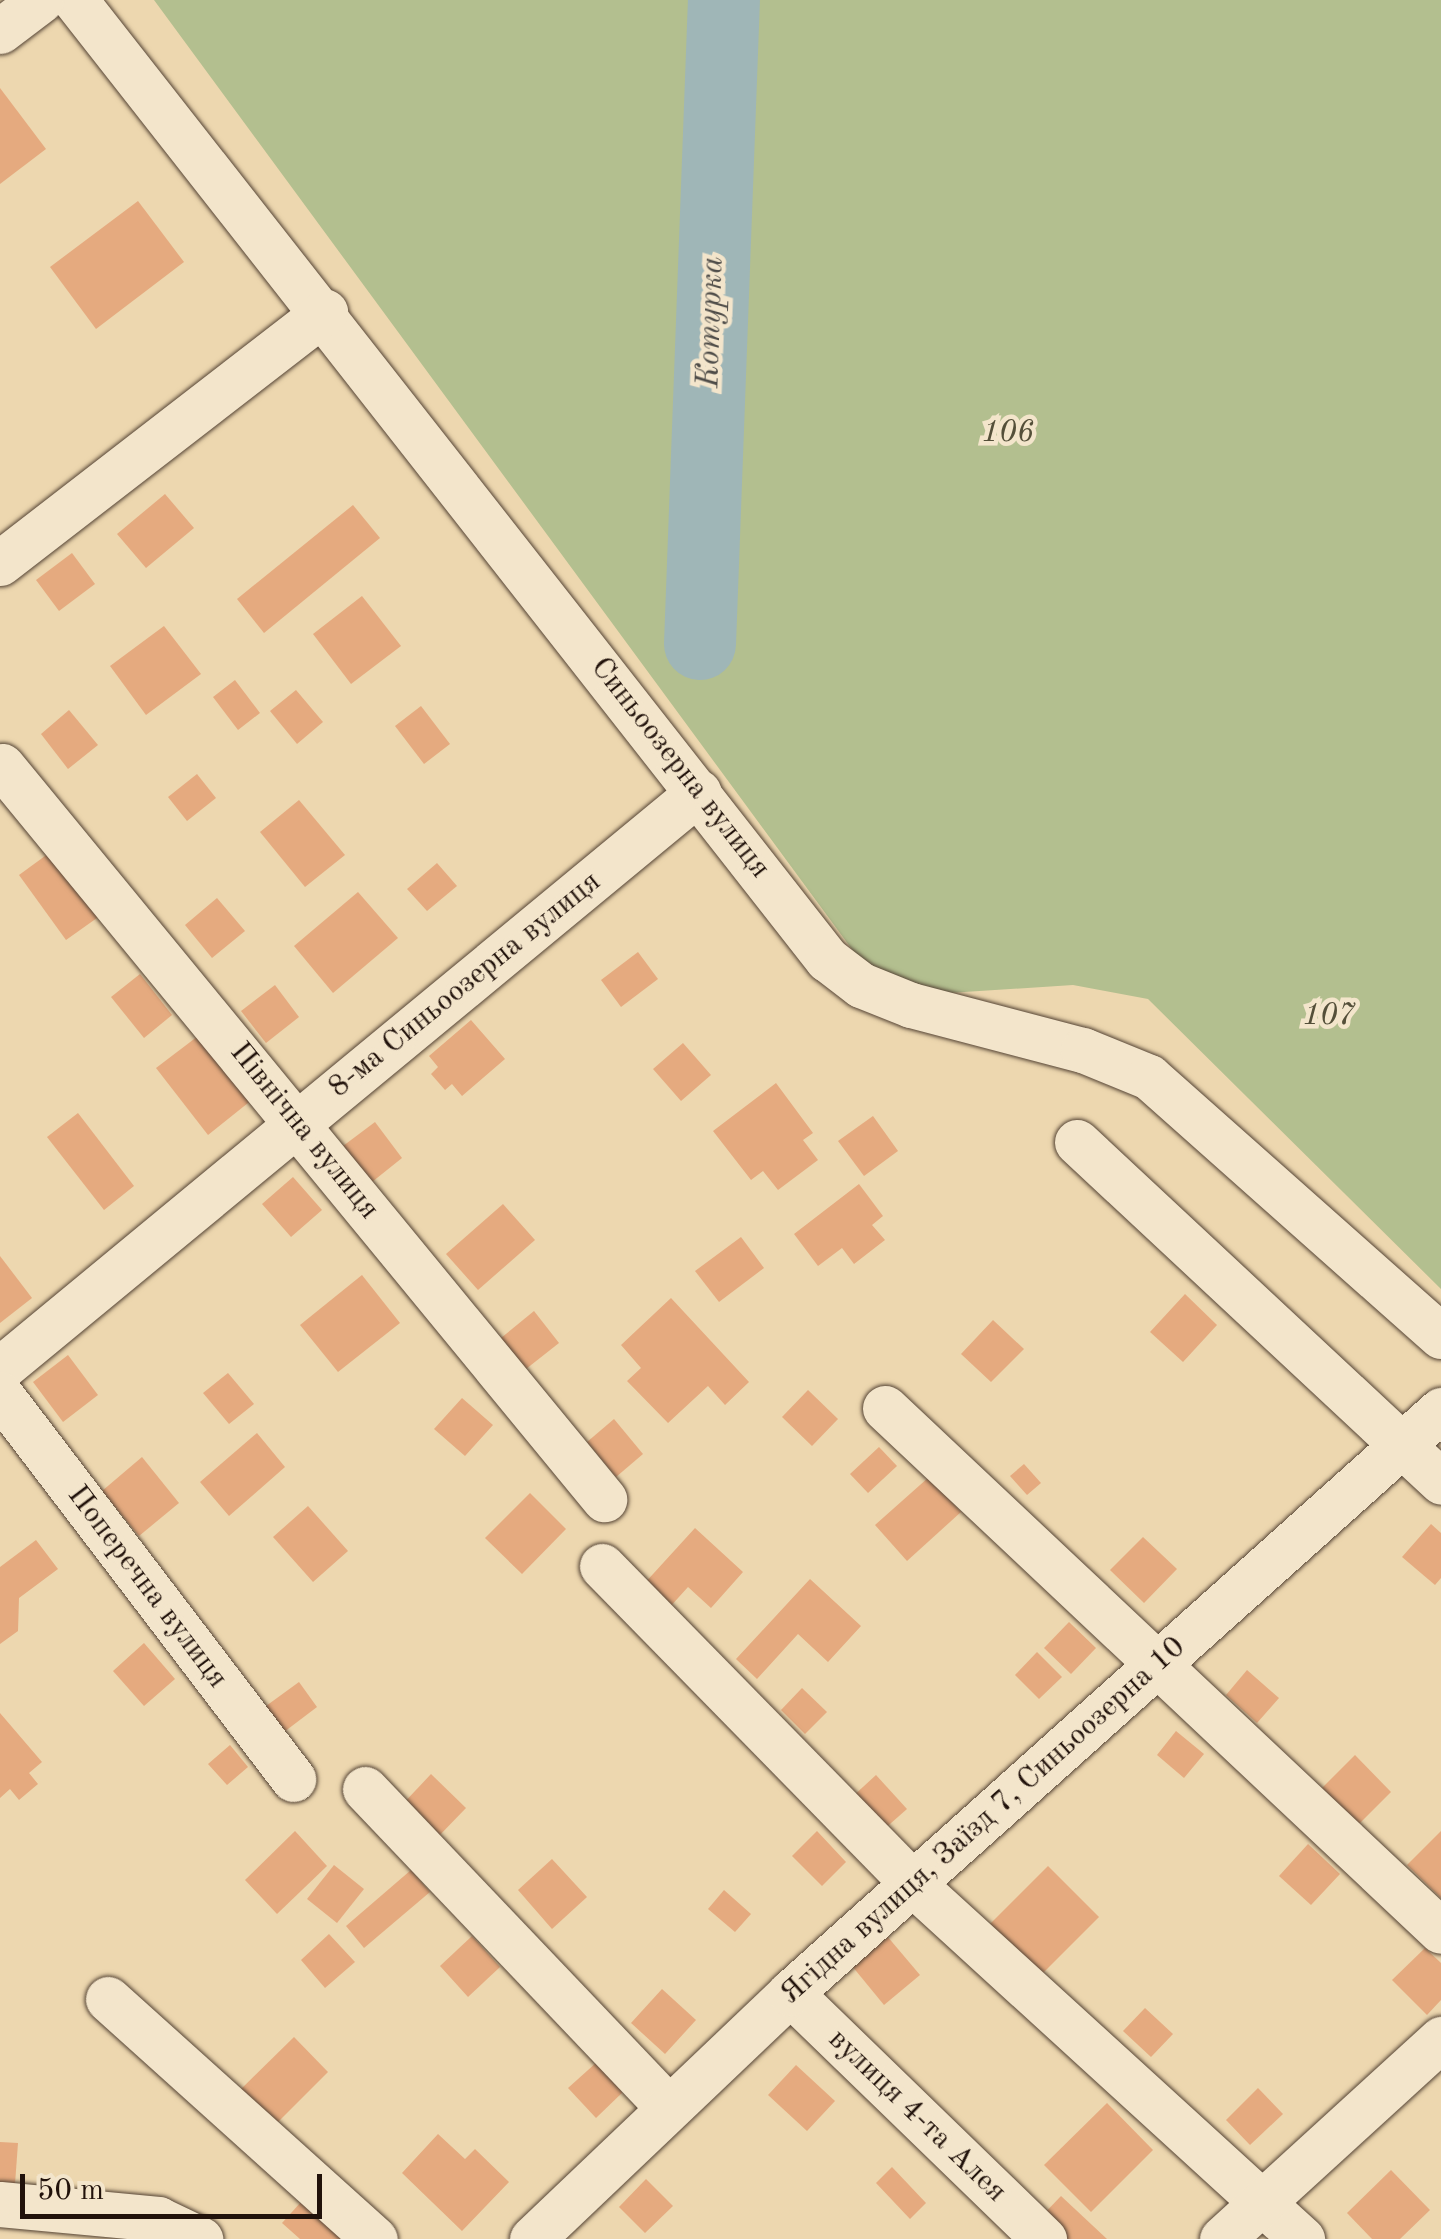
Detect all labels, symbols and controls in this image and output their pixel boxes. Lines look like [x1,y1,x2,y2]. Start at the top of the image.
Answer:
water label: Котурка [691,256,733,388]
park label: 106 [982,415,1034,451]
street label: Синьоозерна вулиця [583,650,777,886]
street label: 8-ма Синьоозерна вулиця [322,864,608,1106]
park label: 107 [1303,998,1355,1034]
street label: Північна вулиця [222,1035,386,1227]
street label: Поперечна вулиця [59,1478,235,1696]
street label: Ягідна вулиця, Заїзд 7, Синьоозерна 10 [773,1630,1193,2012]
street label: вулиця 4-та Алея [820,2022,1014,2210]
scale bar [25,2154,328,2216]
text: 50 m [37,2176,104,2206]

